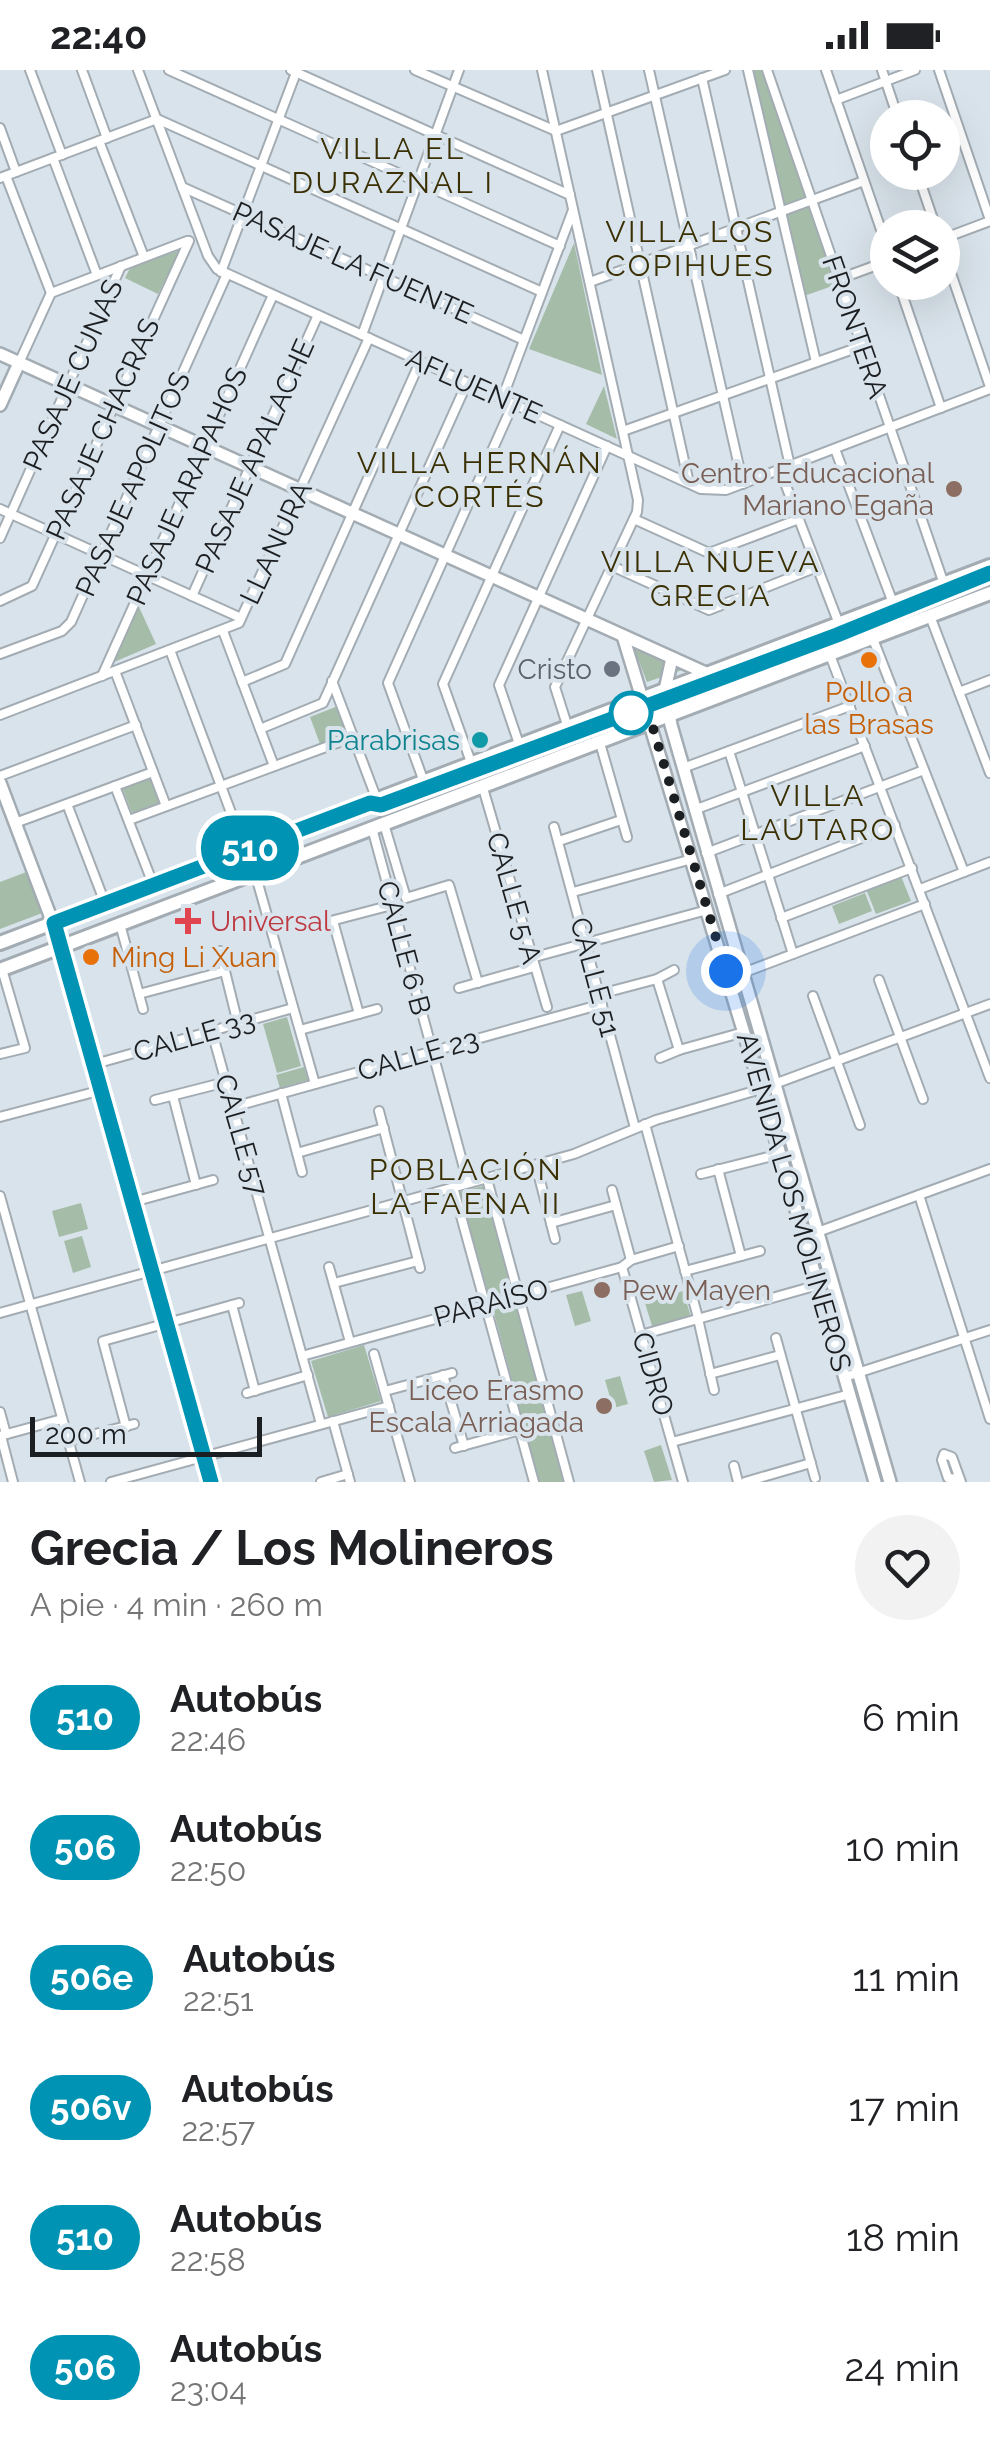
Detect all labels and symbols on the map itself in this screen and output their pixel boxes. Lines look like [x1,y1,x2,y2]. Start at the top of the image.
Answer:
district label: VILLA EL DURAZNAL I [292,131,494,200]
street label: PASAJE LA FUENTE [228,195,478,331]
district label: VILLA LOS COPIHUES [605,214,775,283]
street label: FRONTERA [815,251,895,403]
street label: PASAJE CUNAS [16,274,130,476]
street label: PASAJE CHACRAS [39,313,167,545]
street label: PASAJE APALACHE [189,334,321,578]
street label: AFLUENTE [401,341,547,431]
street label: PASAJE ARAPAHOS [120,362,254,610]
street label: PASAJE APOLITOS [69,367,197,601]
district label: VILLA HERNÁN CORTÉS [357,445,603,514]
place label: Centro Educacional Mariano Egaña [681,457,934,522]
street label: LLANURA [233,476,319,610]
marker: Centro Educacional Mariano Egaña [943,478,965,500]
district label: VILLA NUEVA GRECIA [601,544,821,613]
marker: Pollo a las Brasas [858,649,880,671]
place label: Cristo [518,653,592,686]
marker: Cristo [601,658,623,680]
place label: Pollo a las Brasas [804,676,934,741]
unlabelled marker [610,692,652,734]
place label: Parabrisas [327,724,460,757]
marker: Parabrisas [469,729,491,751]
district label: VILLA LAUTARO [740,778,896,847]
line badge: 510 [192,816,308,880]
street label: CALLE 5 A [480,828,549,968]
street label: CALLE 6 B [370,877,438,1019]
place label: Universal [210,905,331,938]
marker: Universal [175,908,201,934]
street label: CALLE 51 [563,914,627,1040]
place label: Ming Li Xuan [111,941,277,974]
marker: Ming Li Xuan [80,946,102,968]
your location [701,946,751,996]
street label: CALLE 33 [130,1003,258,1069]
street label: CALLE 23 [354,1022,482,1088]
street label: AVENIDA LOS MOLINEROS [730,1029,858,1375]
street label: CALLE 57 [208,1070,274,1200]
district label: POBLACIÓN LA FAENA II [369,1152,563,1221]
street label: PARAÍSO [430,1272,552,1334]
place label: Pew Mayen [622,1274,771,1307]
marker: Pew Mayen [591,1279,613,1301]
street label: CIDRO [625,1328,681,1420]
place label: Liceo Erasmo Escala Arriagada [369,1374,584,1439]
marker: Liceo Erasmo Escala Arriagada [593,1395,615,1417]
scale bar [30,1412,262,1456]

